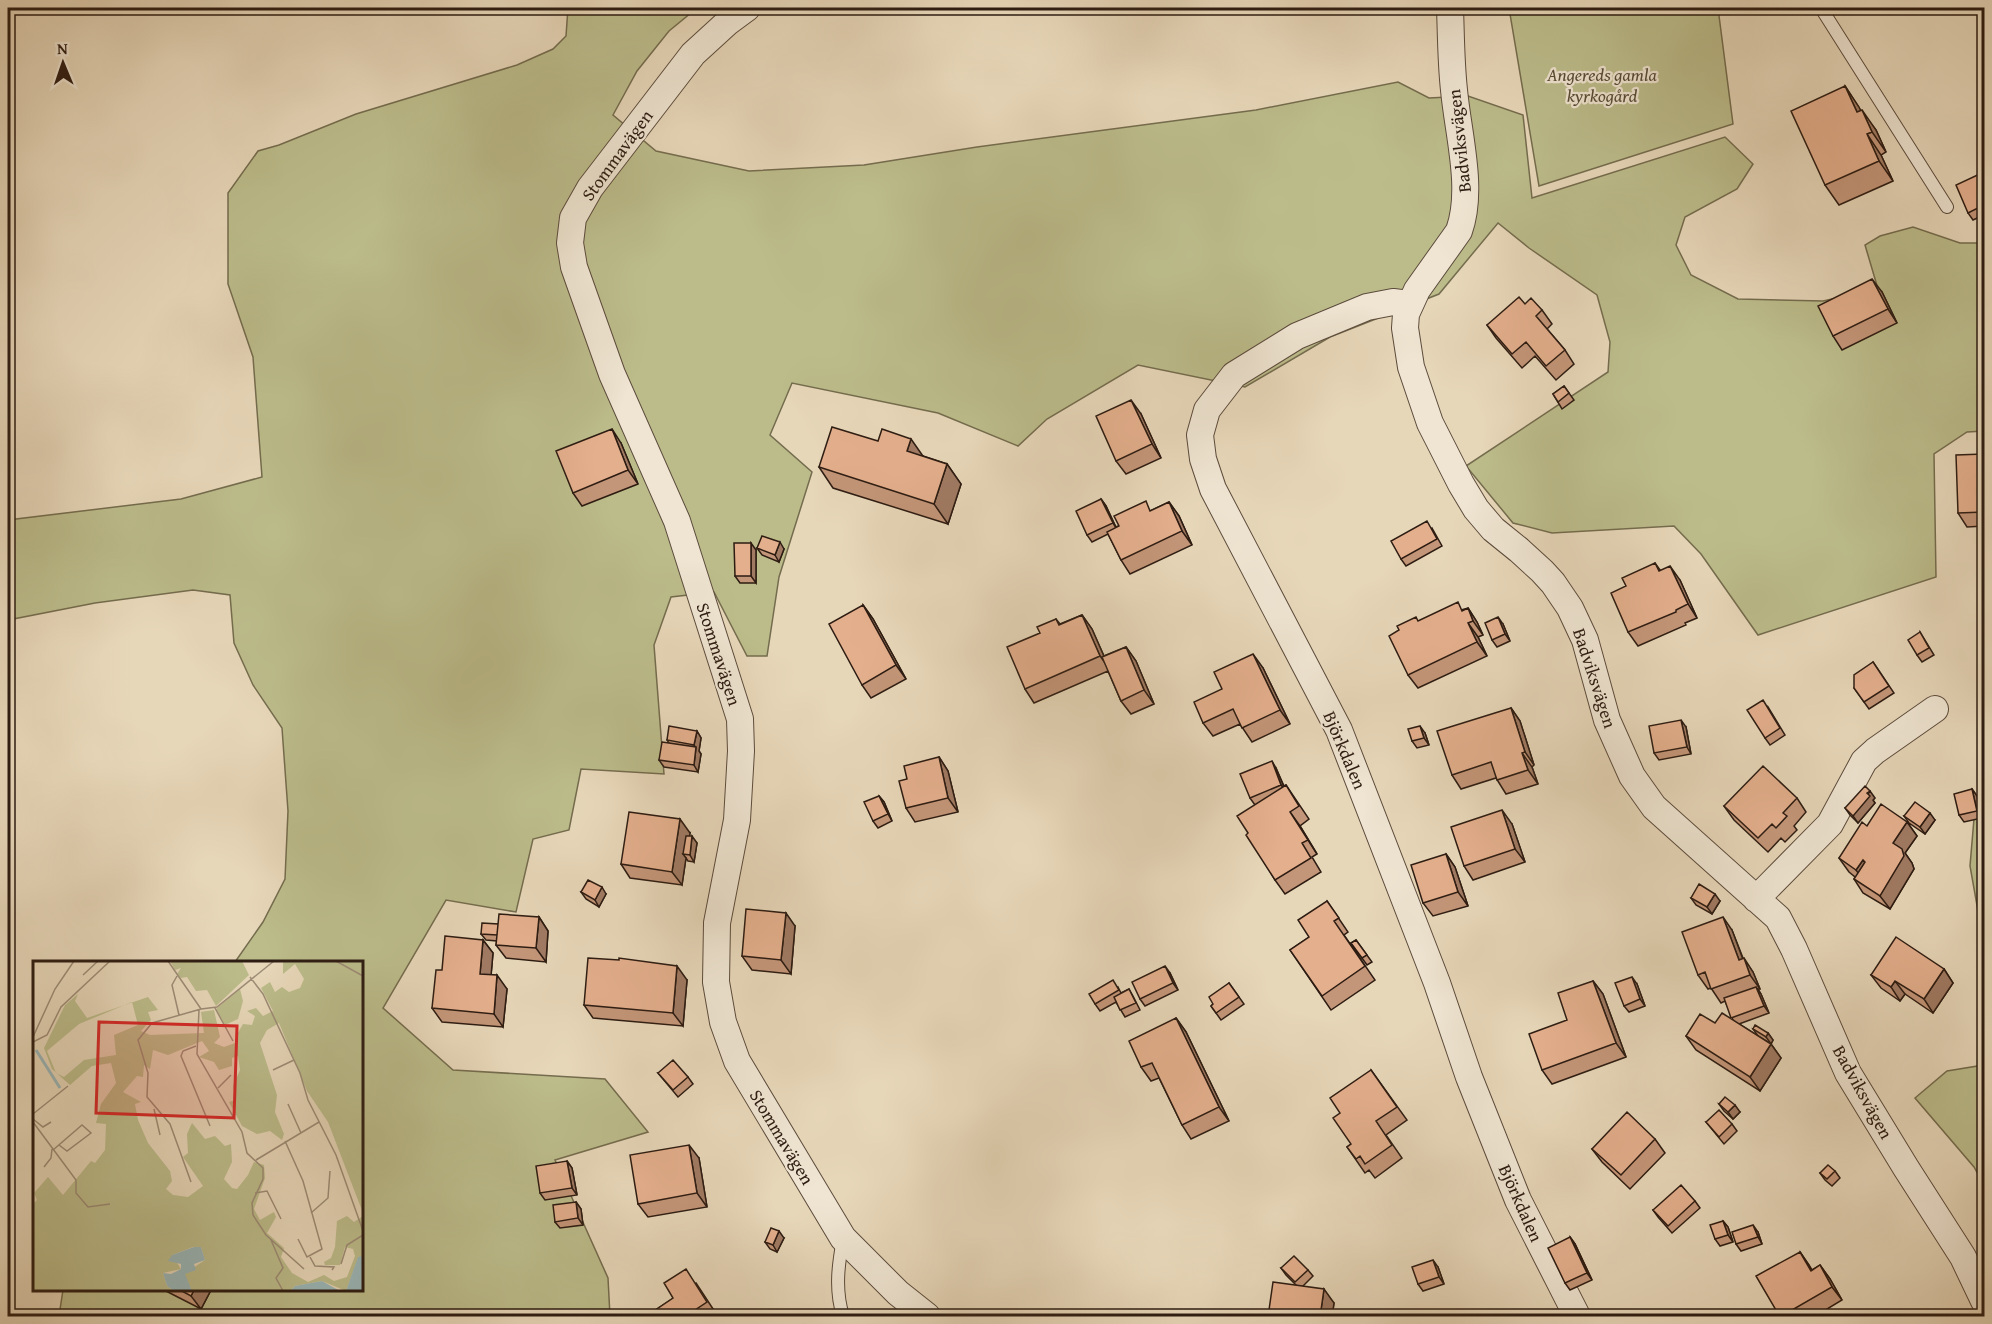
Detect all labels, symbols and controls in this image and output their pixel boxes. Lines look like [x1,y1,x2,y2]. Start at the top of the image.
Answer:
north arrow [33,33,93,93]
text: N [57,36,69,60]
park label: Angereds gamla kyrkogård [1546,61,1657,109]
street label: Badviksvägen [1440,88,1478,194]
street label: Stommavägen [575,104,659,206]
street label: Stommavägen [690,599,748,709]
street label: Badviksvägen [1566,625,1624,731]
street label: Björkdalen [1316,707,1374,793]
inset map [33,961,363,1291]
street label: Badviksvägen [1826,1040,1900,1144]
street label: Stommavägen [743,1084,821,1190]
street label: Björkdalen [1492,1160,1550,1246]

